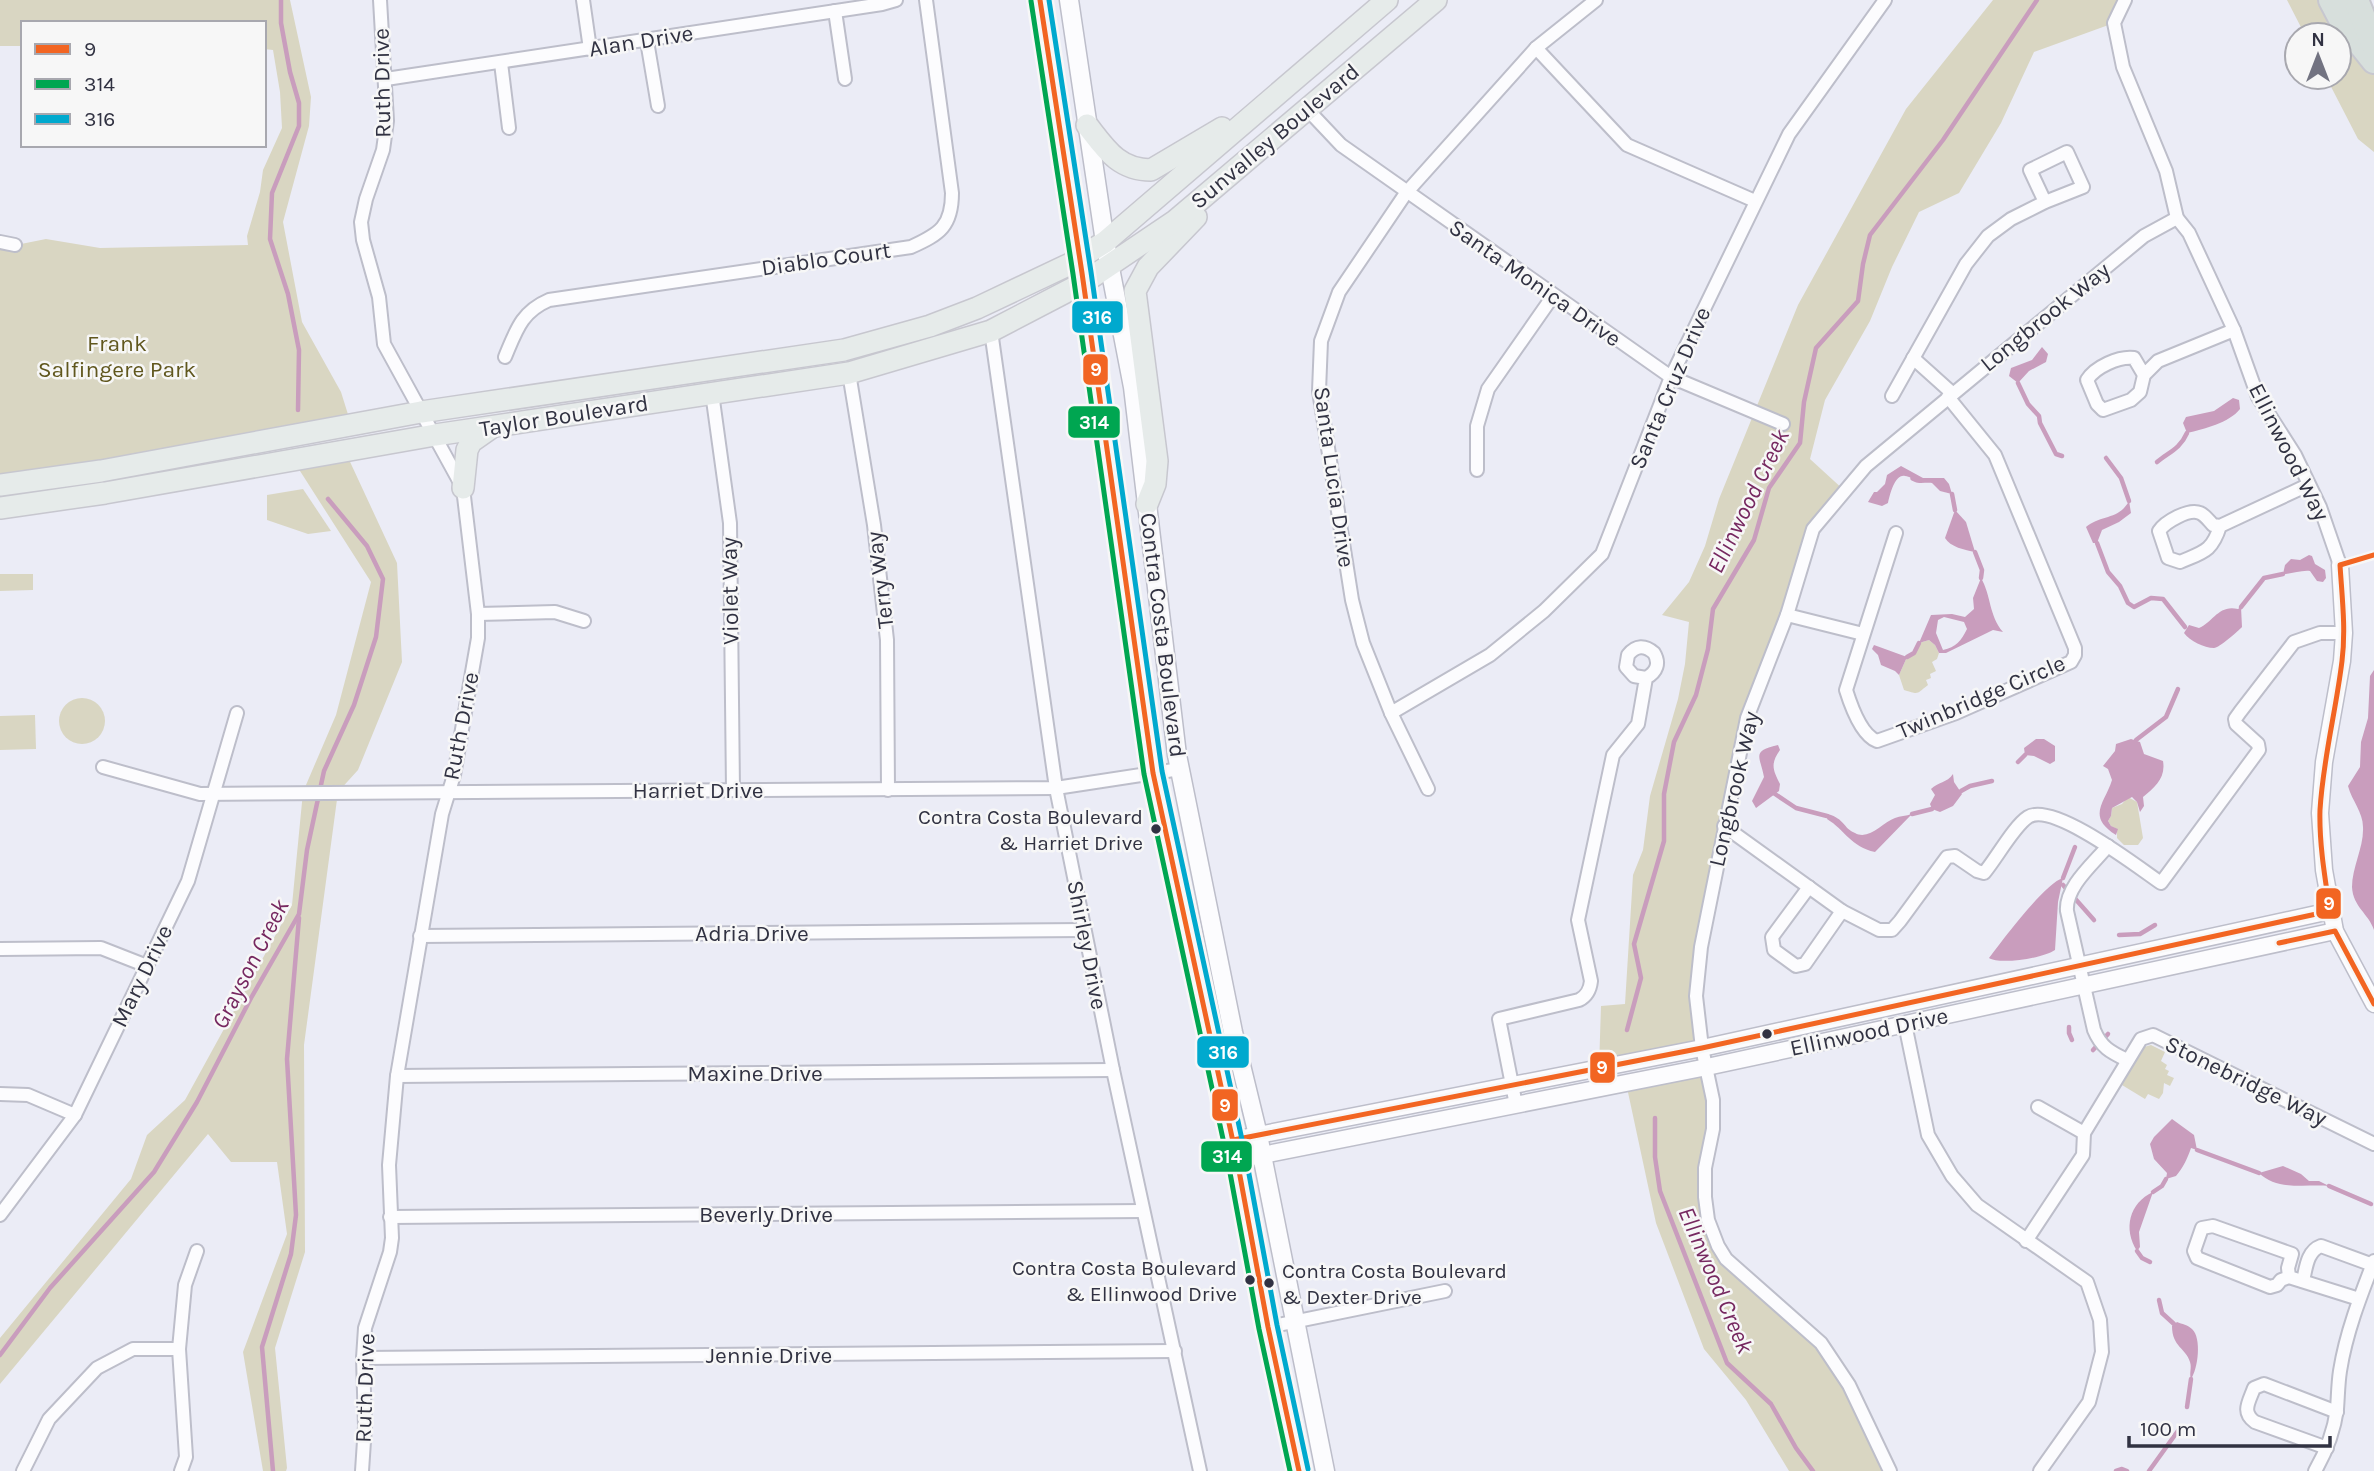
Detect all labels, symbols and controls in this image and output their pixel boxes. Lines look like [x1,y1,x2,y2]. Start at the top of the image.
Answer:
street label: Alan Drive [587,19,695,63]
legend [21,21,266,147]
north arrow [2283,21,2353,91]
street label: Ruth Drive [368,28,396,138]
text: N [2311,29,2325,51]
text: 9 [84,37,96,61]
street label: Sunvalley Boulevard [1185,58,1365,214]
text: 314 [84,72,115,96]
text: 316 [84,107,115,131]
street label: Santa Monica Drive [1444,214,1626,352]
street label: Diablo Court [760,237,893,281]
street label: Longbrook Way [1975,256,2115,377]
line badge: 316 [1071,300,1124,334]
street label: Santa Cruz Drive [1624,303,1716,473]
text: 316 [1082,307,1112,329]
park label: Frank Salfingere Park [38,330,196,383]
line badge: 9 [1082,353,1109,386]
text: 9 [1090,359,1102,381]
street label: Ellinwood Way [2243,379,2335,525]
street label: Santa Lucia Drive [1308,385,1360,569]
street label: Taylor Boulevard [478,389,650,443]
line badge: 314 [1067,405,1121,439]
text: 314 [1079,412,1110,434]
water label: Ellinwood Creek [1701,424,1795,578]
street label: Contra Costa Boulevard [1135,511,1191,759]
street label: Terry Way [861,530,899,630]
street label: Violet Way [716,537,744,645]
street label: Twinbridge Circle [1893,649,2069,745]
street label: Ruth Drive [437,670,485,782]
street label: Longbrook Way [1703,708,1765,869]
street label: Harriet Drive [632,777,764,804]
place label: Contra Costa Boulevard & Harriet Drive [918,805,1143,855]
marker: Contra Costa Boulevard & Harriet Drive [1149,822,1163,836]
street label: Shirley Drive [1061,878,1113,1012]
line badge: 9 [2315,887,2342,920]
text: 9 [2323,893,2335,915]
water label: Grayson Creek [205,894,295,1034]
street label: Mary Drive [106,920,178,1032]
street label: Adria Drive [695,920,809,947]
street label: Ellinwood Drive [1787,1002,1951,1062]
unlabelled marker [1760,1027,1774,1041]
street label: Stonebridge Way [2161,1030,2332,1132]
line badge: 316 [1196,1035,1250,1069]
text: 316 [1208,1042,1238,1064]
line badge: 9 [1589,1051,1616,1084]
text: 9 [1596,1057,1608,1079]
street label: Maxine Drive [687,1060,823,1087]
line badge: 9 [1211,1088,1239,1122]
text: 9 [1219,1095,1231,1117]
line badge: 314 [1200,1140,1253,1173]
text: 314 [1212,1146,1243,1168]
street label: Beverly Drive [699,1201,833,1228]
water label: Ellinwood Creek [1672,1202,1760,1358]
place label: Contra Costa Boulevard & Ellinwood Drive [1012,1256,1237,1306]
place label: Contra Costa Boulevard & Dexter Drive [1282,1259,1507,1309]
marker: Contra Costa Boulevard & Ellinwood Drive [1243,1273,1257,1287]
marker: Contra Costa Boulevard & Dexter Drive [1262,1276,1276,1290]
street label: Ruth Drive [350,1333,380,1443]
street label: Jennie Drive [706,1342,832,1369]
scale bar [2129,1404,2330,1448]
text: 100 m [2140,1417,2197,1441]

